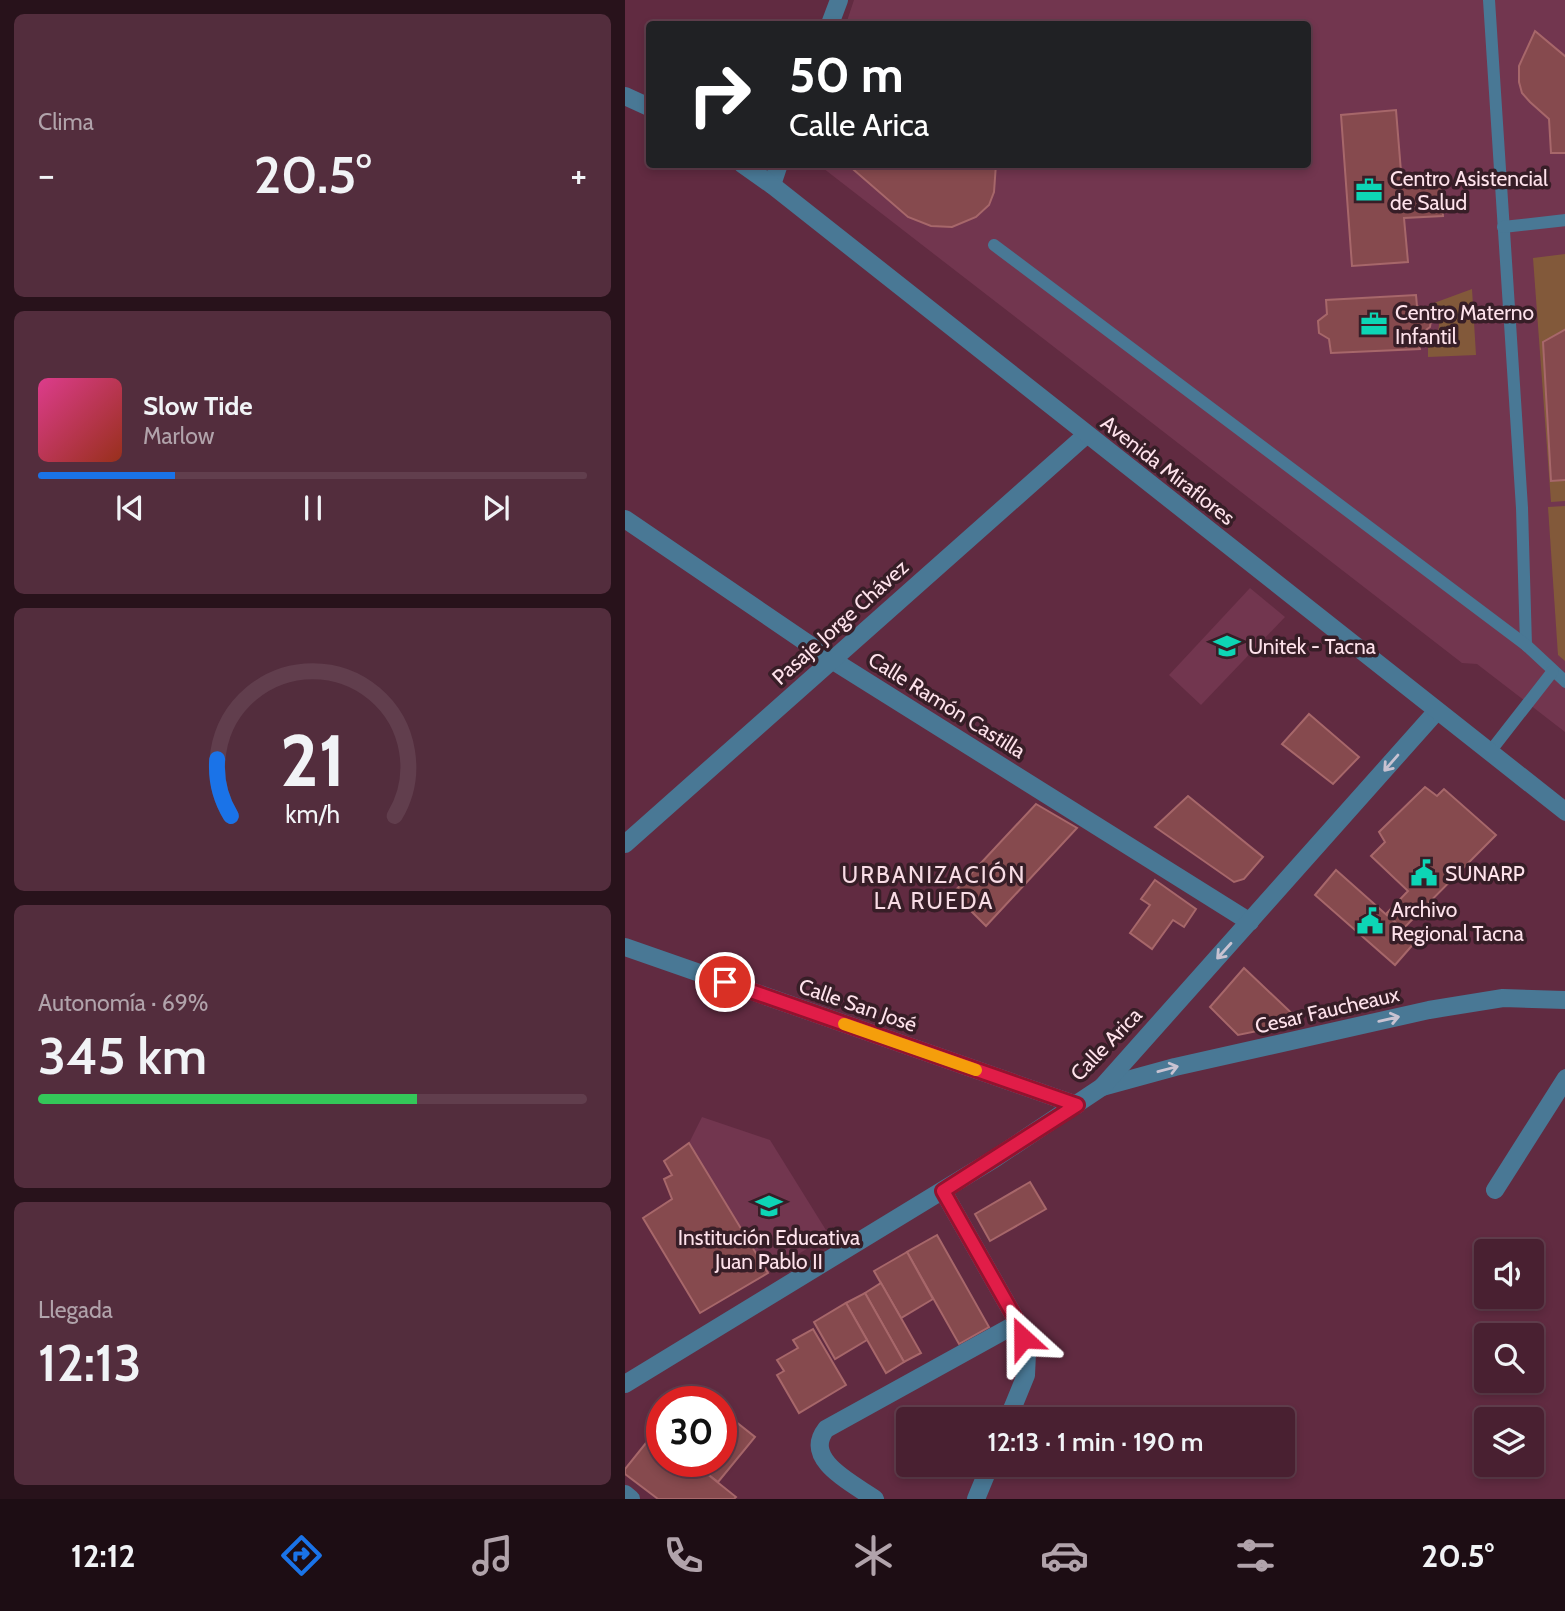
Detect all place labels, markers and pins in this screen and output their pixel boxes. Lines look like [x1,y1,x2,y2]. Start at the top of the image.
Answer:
place label: Centro Asistencial de Salud [1390,166,1548,215]
office icon: Centro Asistencial de Salud [1354,175,1384,205]
place label: Centro Materno Infantil [1395,300,1534,349]
office icon: Centro Materno Infantil [1359,309,1389,339]
school or university icon: Unitek - Tacna [1212,631,1242,661]
place label: Unitek - Tacna [1248,634,1376,659]
public building icon: SUNARP [1409,858,1439,888]
place label: SUNARP [1445,861,1525,886]
place label: Archivo Regional Tacna [1391,897,1524,946]
public building icon: Archivo Regional Tacna [1355,906,1385,936]
pin [695,952,755,1012]
school or university icon: Institución Educativa Juan Pablo II [754,1191,784,1221]
place label: Institución Educativa Juan Pablo II [678,1225,860,1274]

